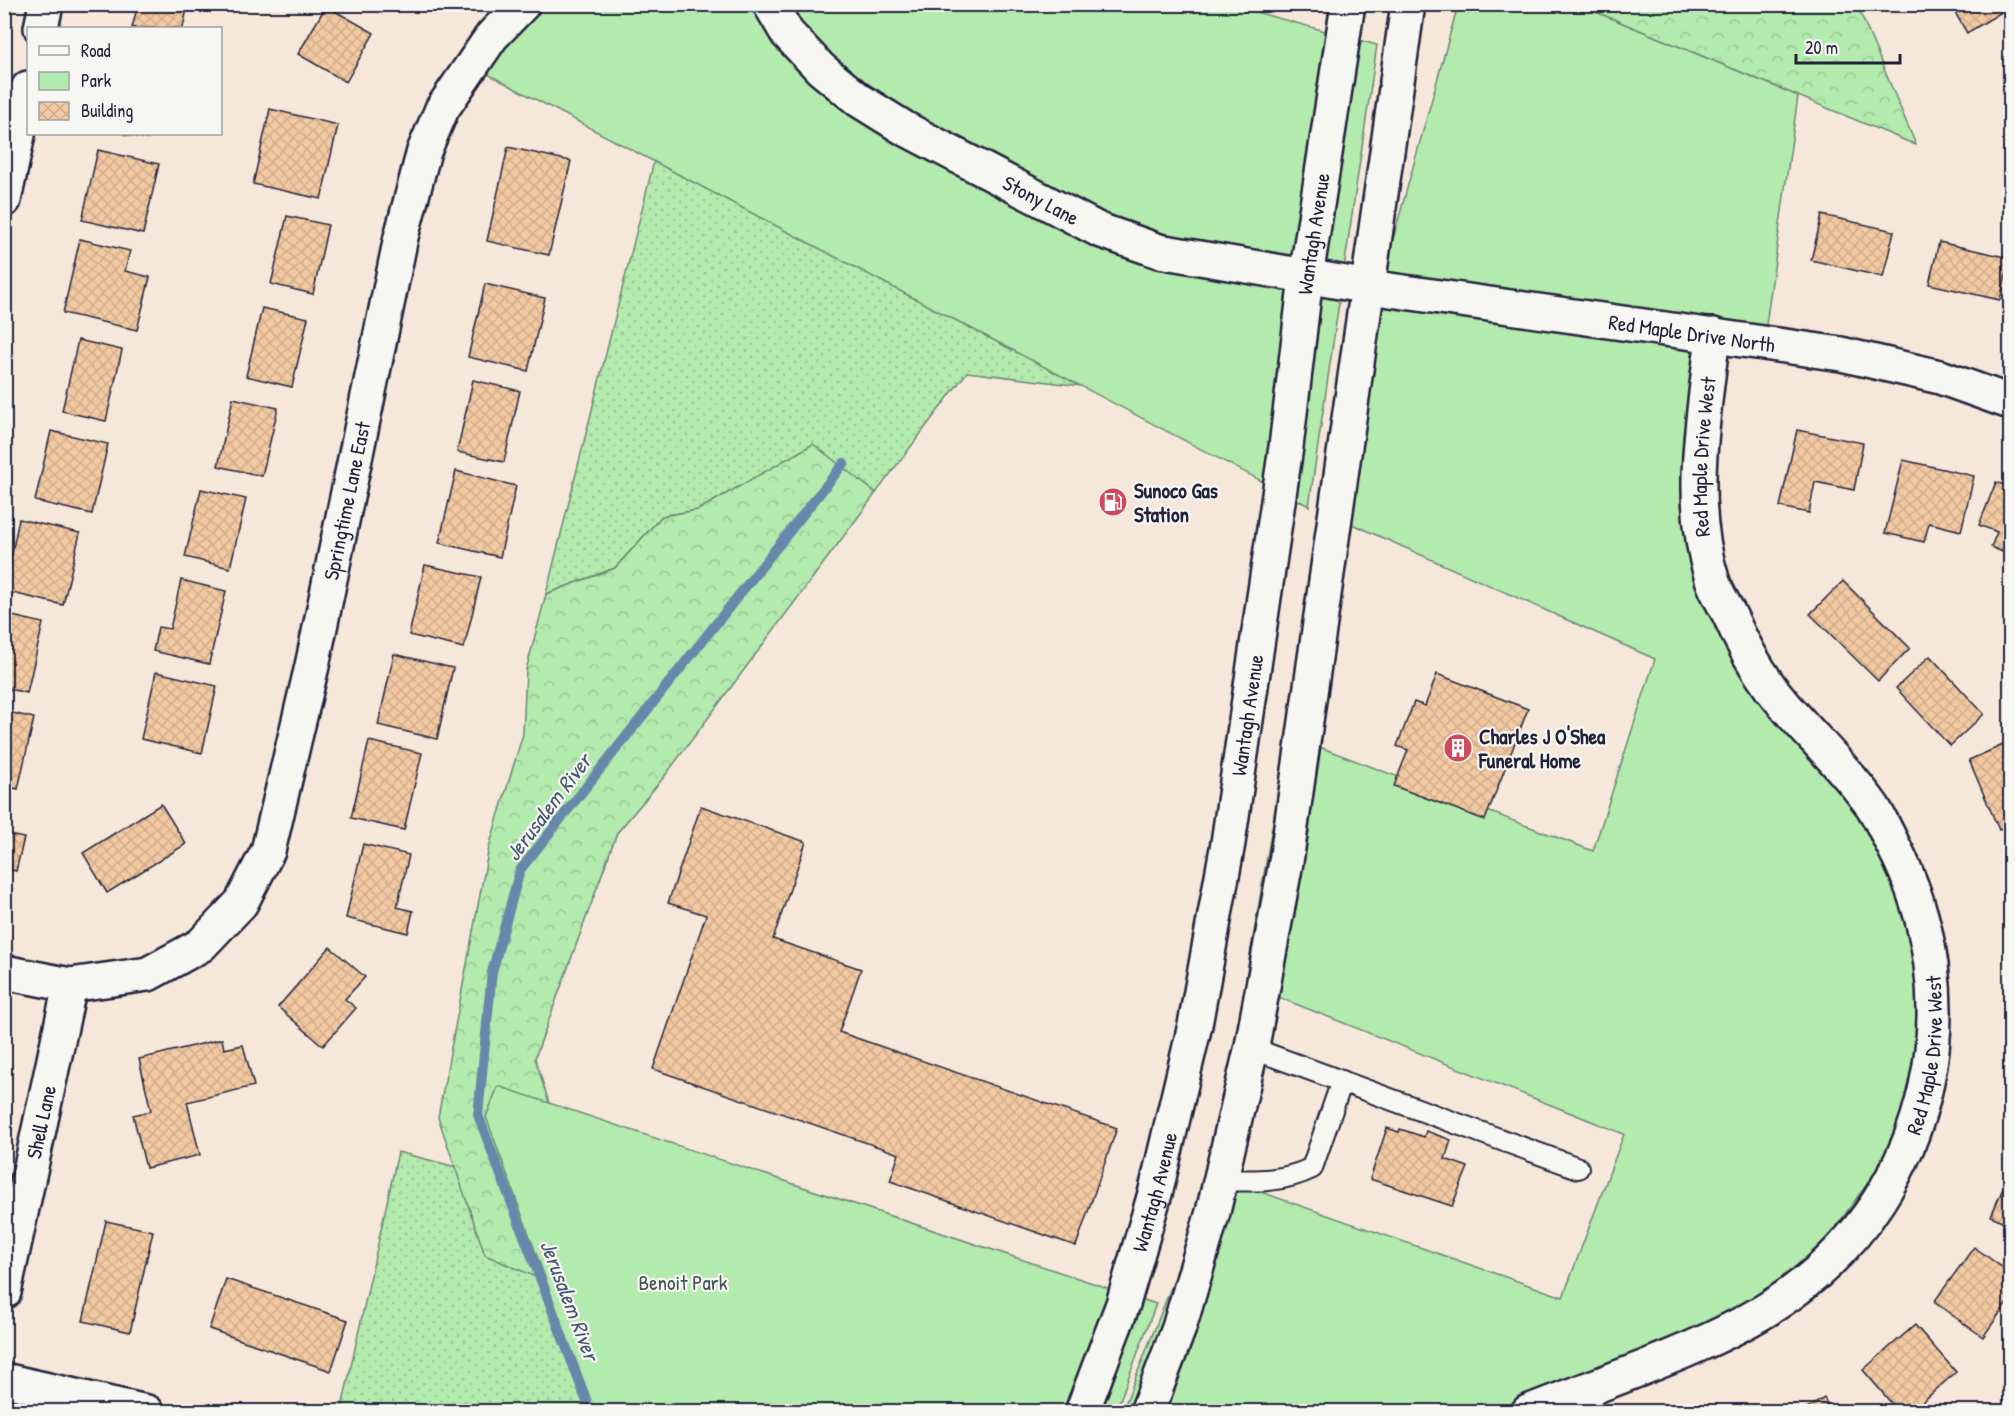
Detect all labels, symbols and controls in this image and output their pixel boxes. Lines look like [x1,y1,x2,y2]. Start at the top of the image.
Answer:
legend [27,27,222,135]
scale bar [1796,27,1900,65]
text: 20 m [1805,35,1838,60]
text: Road [81,38,111,63]
text: Park [81,68,112,93]
text: Building [81,98,133,123]
street label: Stony Lane [998,168,1084,232]
street label: Wantagh Avenue [1290,171,1336,296]
street label: Red Maple Drive North [1607,307,1777,359]
street label: Red Maple Drive West [1684,374,1722,539]
street label: Springtime Lane East [316,418,377,583]
place label: Sunoco Gas Station [1134,476,1218,529]
fuel station icon: Sunoco Gas Station [1097,486,1129,518]
street label: Wantagh Avenue [1224,652,1270,778]
place label: Charles J O'Shea Funeral Home [1478,722,1606,775]
building icon: Charles J O'Shea Funeral Home [1442,732,1474,764]
water label: Jerusalem River [498,745,600,867]
street label: Red Maple Drive West [1899,974,1949,1138]
street label: Shell Lane [19,1082,63,1161]
street label: Wantagh Avenue [1124,1129,1184,1255]
water label: Jerusalem River [533,1235,608,1367]
park label: Benoit Park [639,1268,728,1297]

